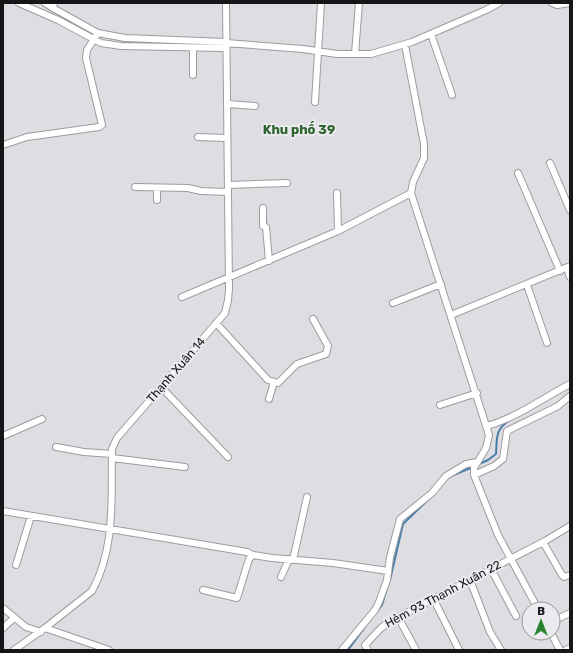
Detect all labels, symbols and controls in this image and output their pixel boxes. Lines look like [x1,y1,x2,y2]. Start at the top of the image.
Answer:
district label: Khu phố 39 [263,121,335,137]
street label: Thạnh Xuân 14 [144,334,209,406]
street label: Hẻm 93 Thạnh Xuân 22 [383,557,503,631]
north arrow [521,601,561,641]
text: B [537,605,545,618]

